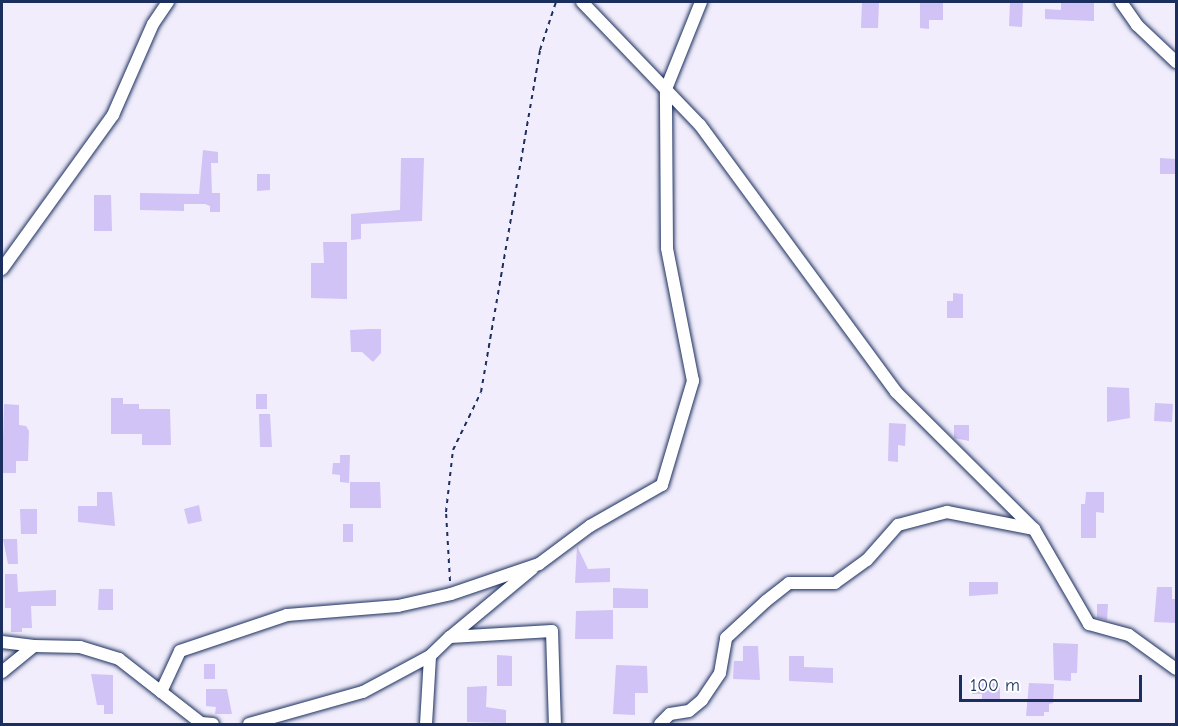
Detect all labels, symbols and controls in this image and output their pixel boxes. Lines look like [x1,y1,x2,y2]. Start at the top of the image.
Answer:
scale bar [962,663,1145,701]
text: 100 m [970,675,1020,696]

